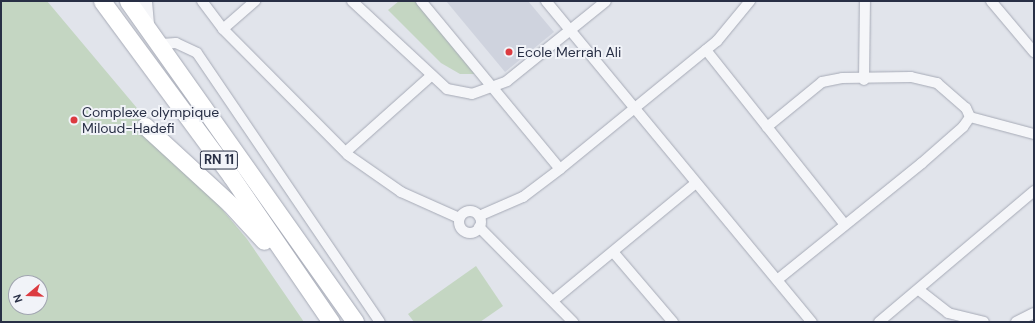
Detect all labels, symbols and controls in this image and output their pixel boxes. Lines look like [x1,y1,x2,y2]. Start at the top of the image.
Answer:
place label: Ecole Merrah Ali [517,44,621,60]
marker: Ecole Merrah Ali [504,47,514,57]
place label: Complexe olympique Miloud-Hadefi [82,104,219,136]
marker: Complexe olympique Miloud-Hadefi [69,115,79,125]
road number: RN 11 [199,149,239,171]
north arrow [8,275,48,315]
text: N [10,293,26,305]

